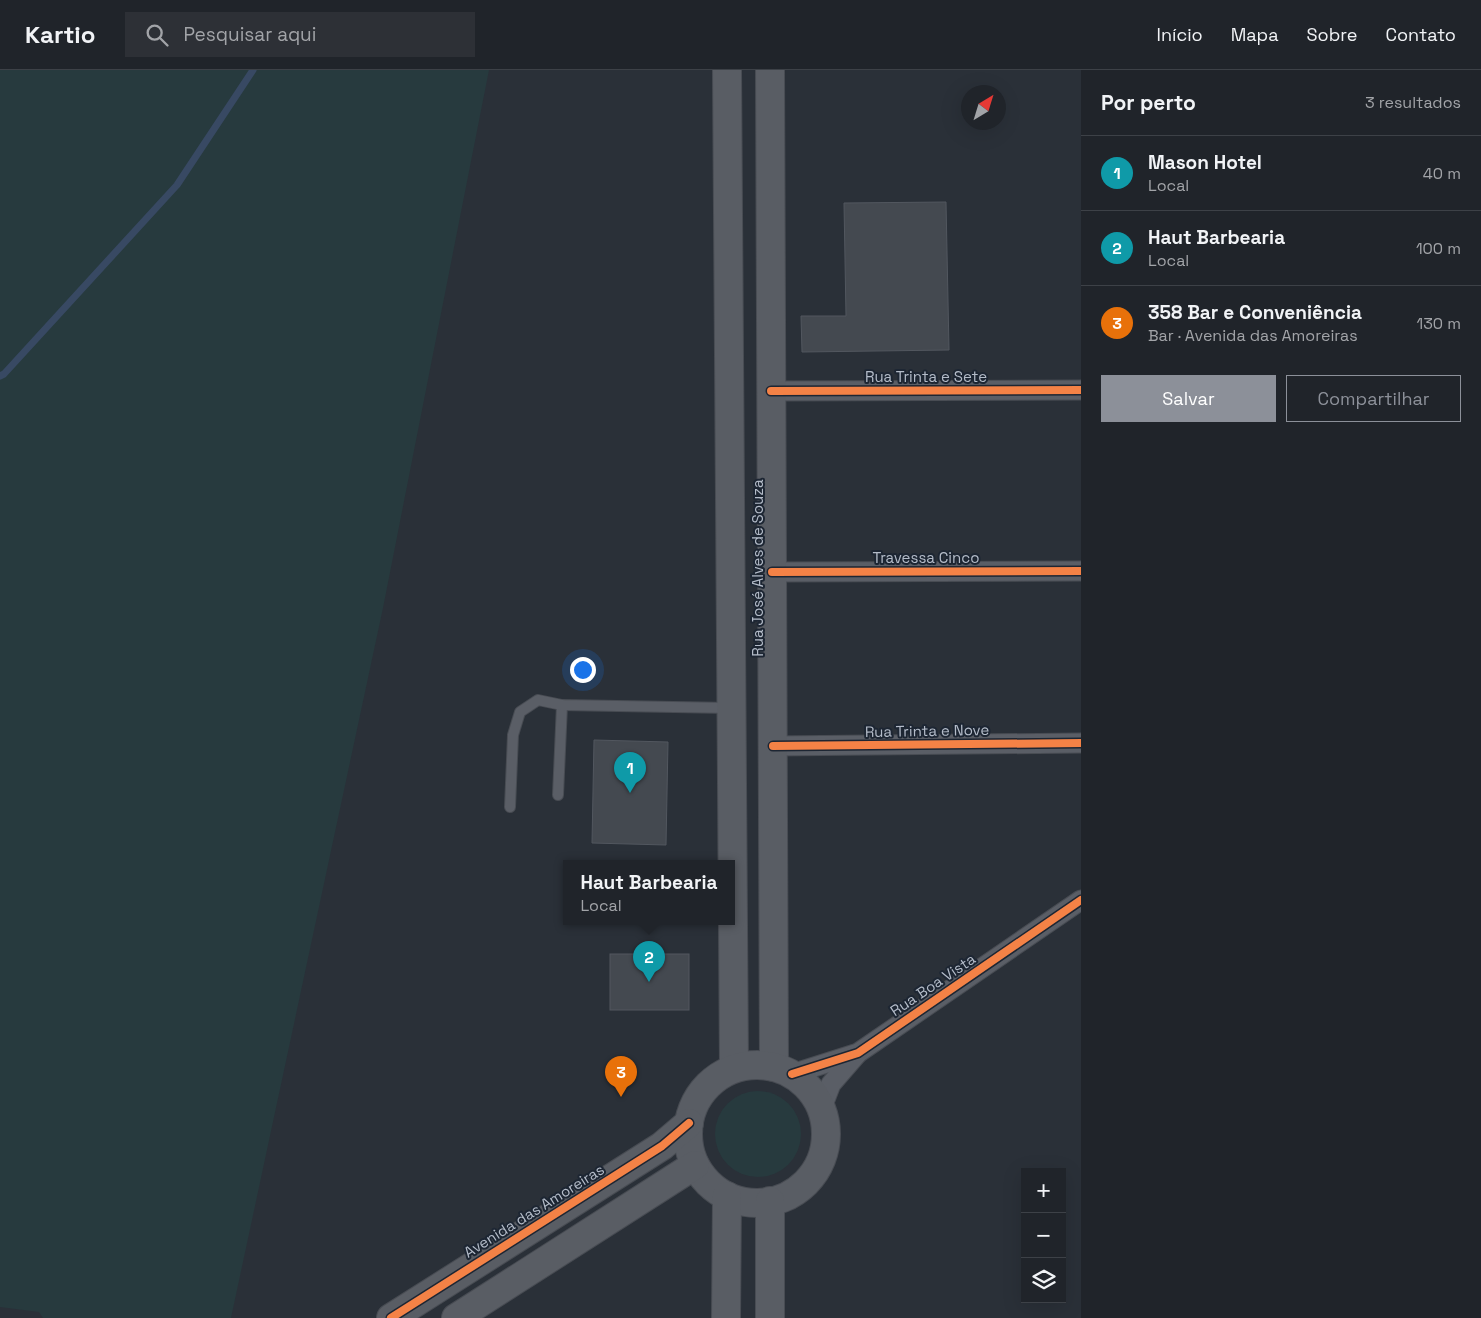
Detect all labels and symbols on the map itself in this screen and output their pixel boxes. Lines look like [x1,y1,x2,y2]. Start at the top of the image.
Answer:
north arrow [961,85,1006,130]
street label: Rua Trinta e Sete [865,367,987,386]
street label: Rua José Alves de Souza [748,479,767,657]
street label: Travessa Cinco [873,548,979,567]
your location [570,657,596,683]
street label: Rua Trinta e Nove [865,720,989,741]
pin: 1 [614,752,646,793]
pin: 2 [633,941,665,982]
street label: Rua Boa Vista [886,949,979,1020]
pin: 3 [605,1056,637,1097]
street label: Avenida das Amoreiras [460,1160,608,1262]

